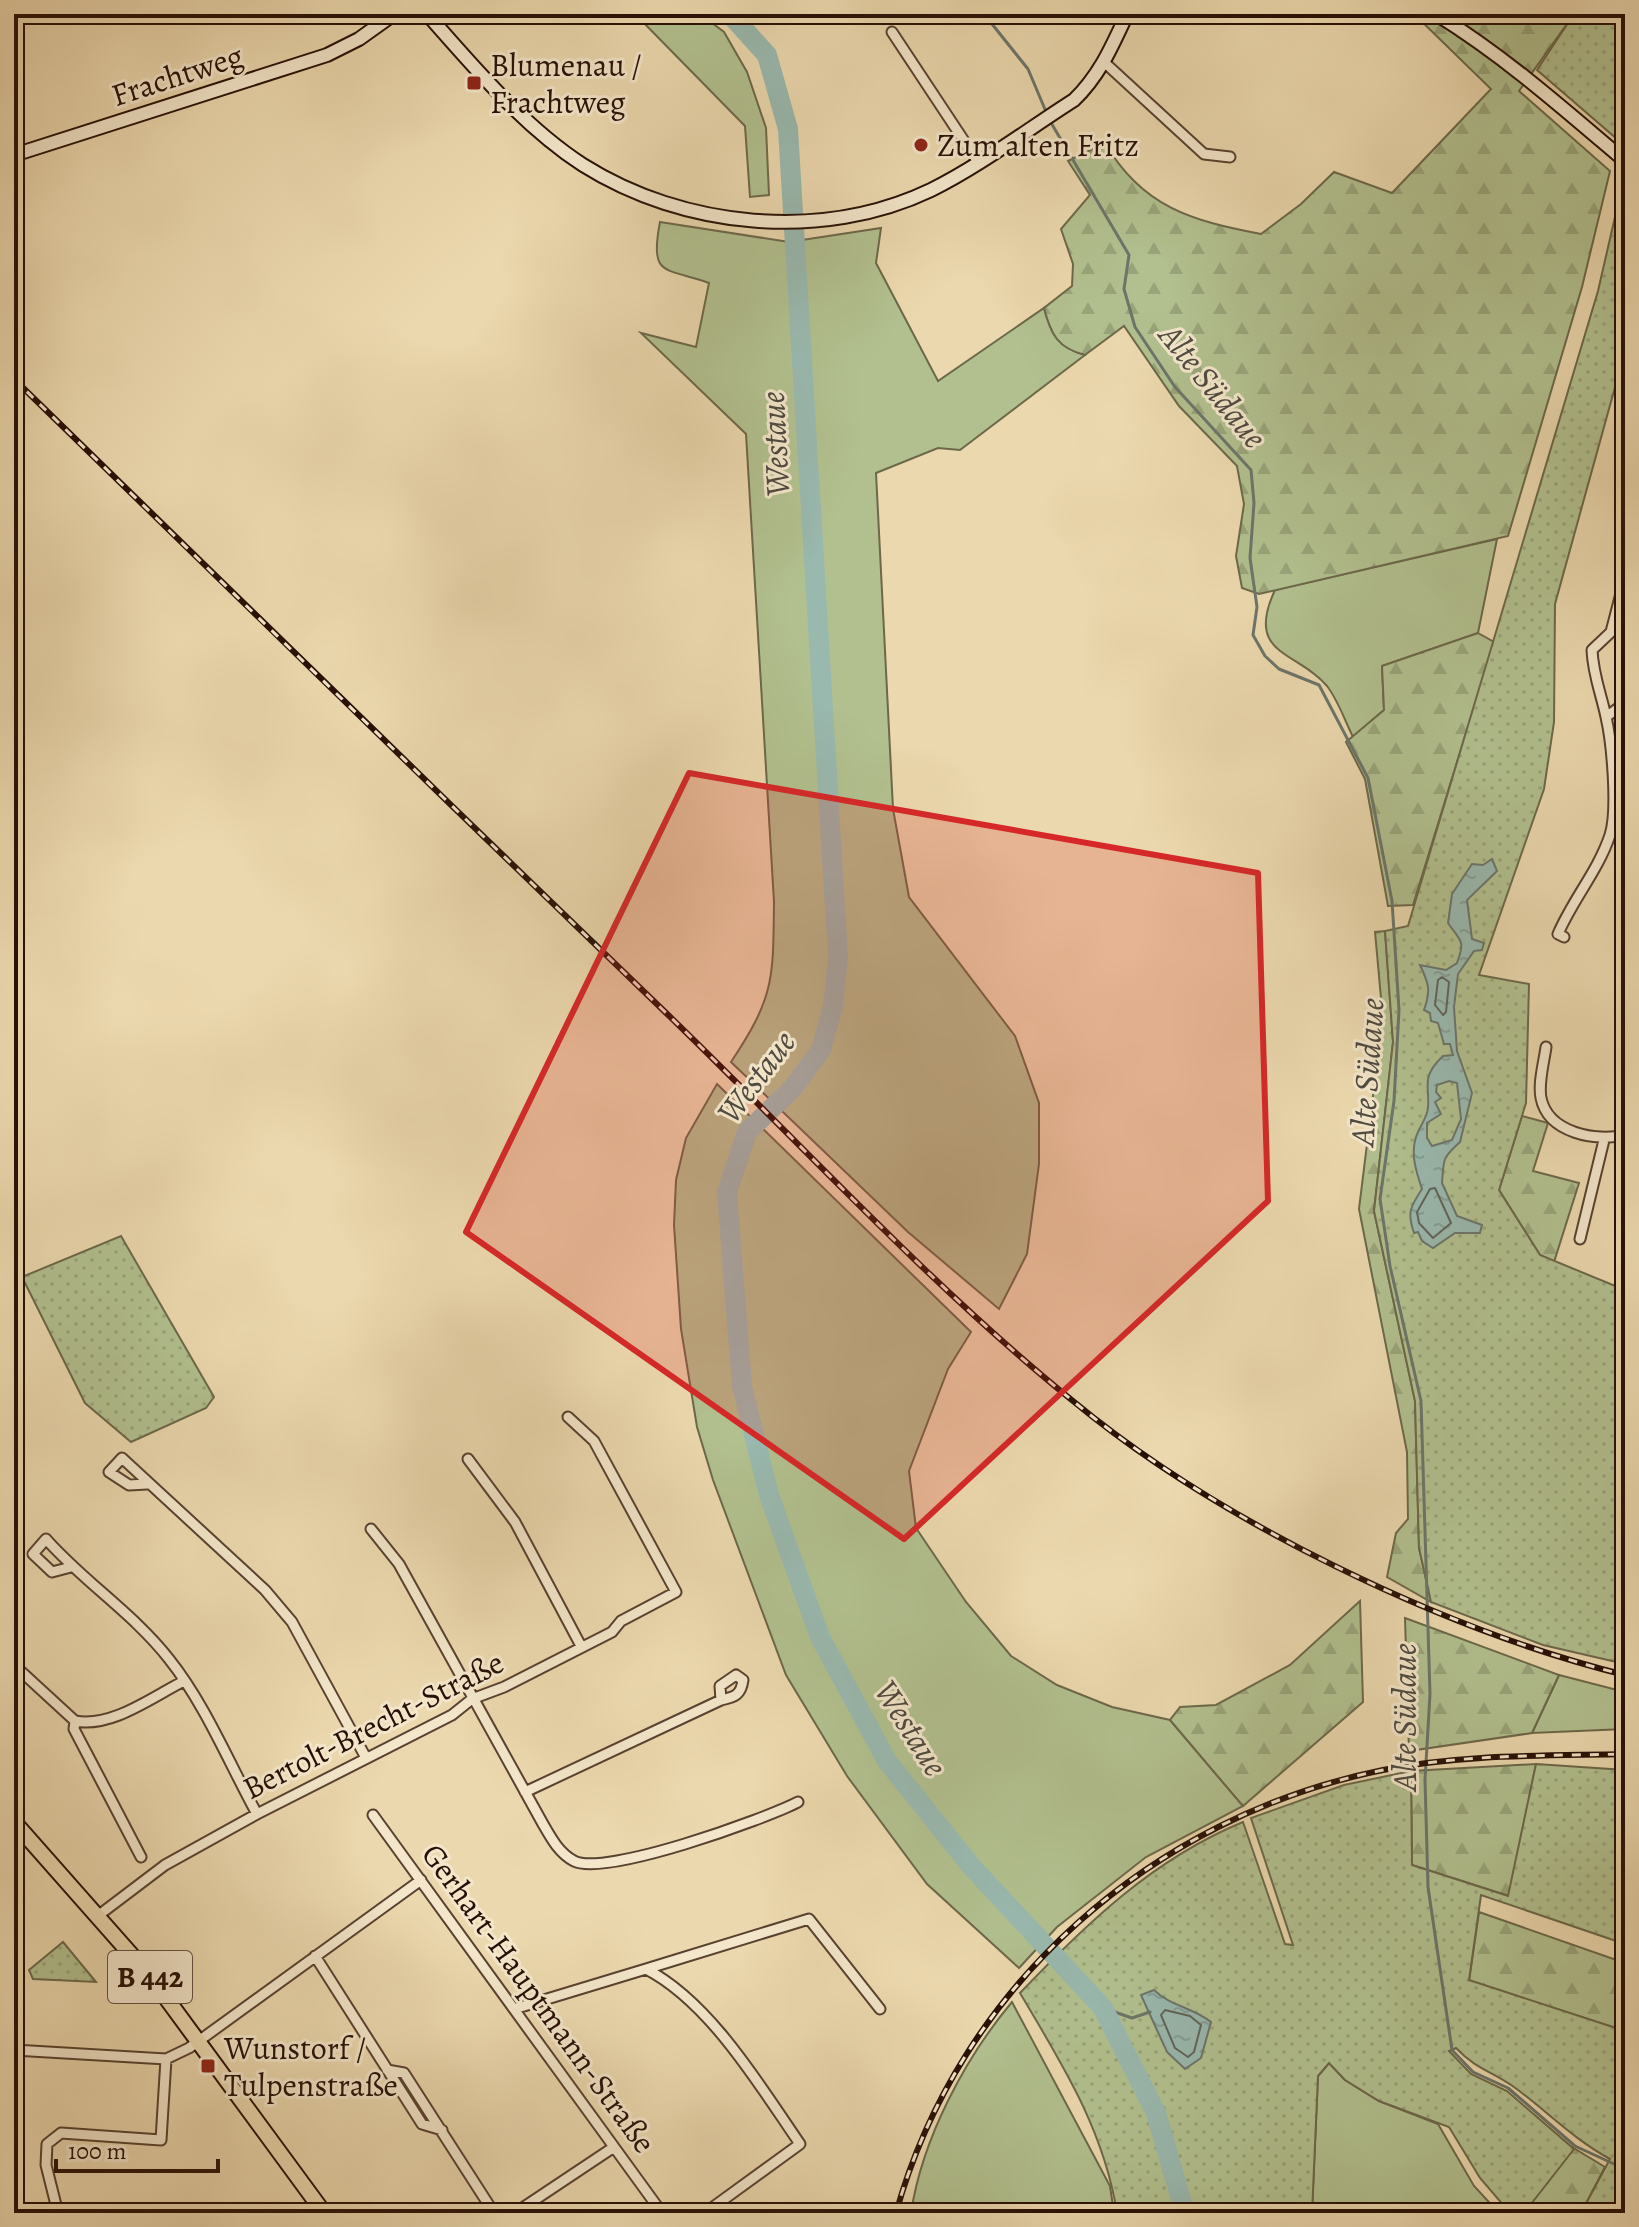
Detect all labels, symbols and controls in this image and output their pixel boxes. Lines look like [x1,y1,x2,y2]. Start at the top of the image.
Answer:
street label: Frachtweg [106,33,248,117]
place label: Blumenau / Frachtweg [490,43,642,124]
marker: Blumenau / Frachtweg [465,74,483,92]
place label: Zum alten Fritz [937,123,1139,167]
marker: Zum alten Fritz [912,136,930,154]
water label: Alte Südaue [1147,312,1278,458]
water label: Westaue [749,390,801,498]
water label: Alte Südaue [1338,997,1396,1149]
water label: Westaue [706,1021,806,1133]
street label: Bertolt-Brecht-Straße [235,1640,511,1810]
water label: Alte Südaue [1381,1643,1428,1793]
water label: Westaue [863,1671,959,1785]
street label: Gerhart-Hauptmann-Straße [412,1834,666,2162]
road number: B 442 [108,1951,192,2003]
place label: Wunstorf / Tulpenstraße [223,2026,398,2107]
marker: Wunstorf / Tulpenstraße [199,2057,217,2075]
scale bar [56,2123,218,2173]
text: 100 m [68,2135,127,2167]

